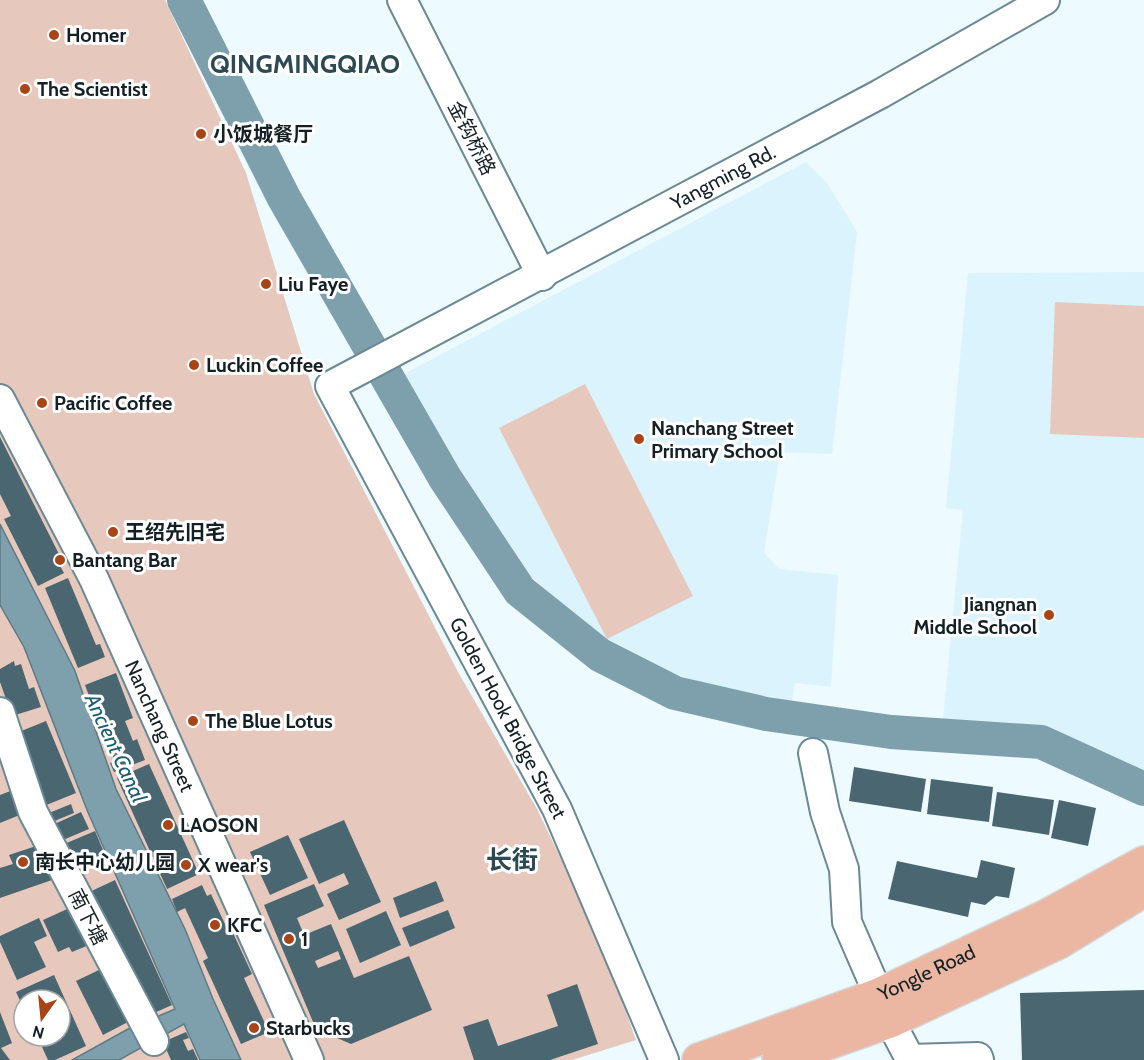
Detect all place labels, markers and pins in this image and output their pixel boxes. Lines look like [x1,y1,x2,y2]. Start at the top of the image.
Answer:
place label: Homer [66,23,126,47]
marker: Homer [47,28,61,42]
place label: The Scientist [37,77,148,101]
marker: The Scientist [18,82,32,96]
place label: 小饭城餐厅 [213,122,313,146]
marker: 小饭城餐厅 [194,127,208,141]
place label: Liu Faye [278,272,348,296]
marker: Liu Faye [259,277,273,291]
place label: Luckin Coffee [206,353,323,377]
marker: Luckin Coffee [187,358,201,372]
place label: Pacific Coffee [54,391,172,415]
marker: Pacific Coffee [35,396,49,410]
place label: Nanchang Street Primary School [651,416,794,463]
marker: Nanchang Street Primary School [632,432,646,446]
place label: 王绍先旧宅 [125,520,225,544]
marker: 王绍先旧宅 [106,525,120,539]
place label: Bantang Bar [72,548,177,572]
marker: Bantang Bar [53,553,67,567]
place label: Jiangnan Middle School [913,592,1037,639]
marker: Jiangnan Middle School [1042,608,1056,622]
place label: The Blue Lotus [205,709,333,733]
marker: The Blue Lotus [186,714,200,728]
place label: LAOSON [180,813,258,837]
marker: LAOSON [161,818,175,832]
place label: 南长中心幼儿园 [35,850,175,874]
place label: X wear's [197,853,268,877]
marker: 南长中心幼儿园 [16,855,30,869]
marker: X wear's [179,858,193,872]
place label: KFC [227,913,262,937]
marker: KFC [208,918,222,932]
place label: 1 [301,927,308,951]
marker: 1 [282,932,296,946]
place label: Starbucks [266,1016,351,1040]
marker: Starbucks [247,1021,261,1035]

